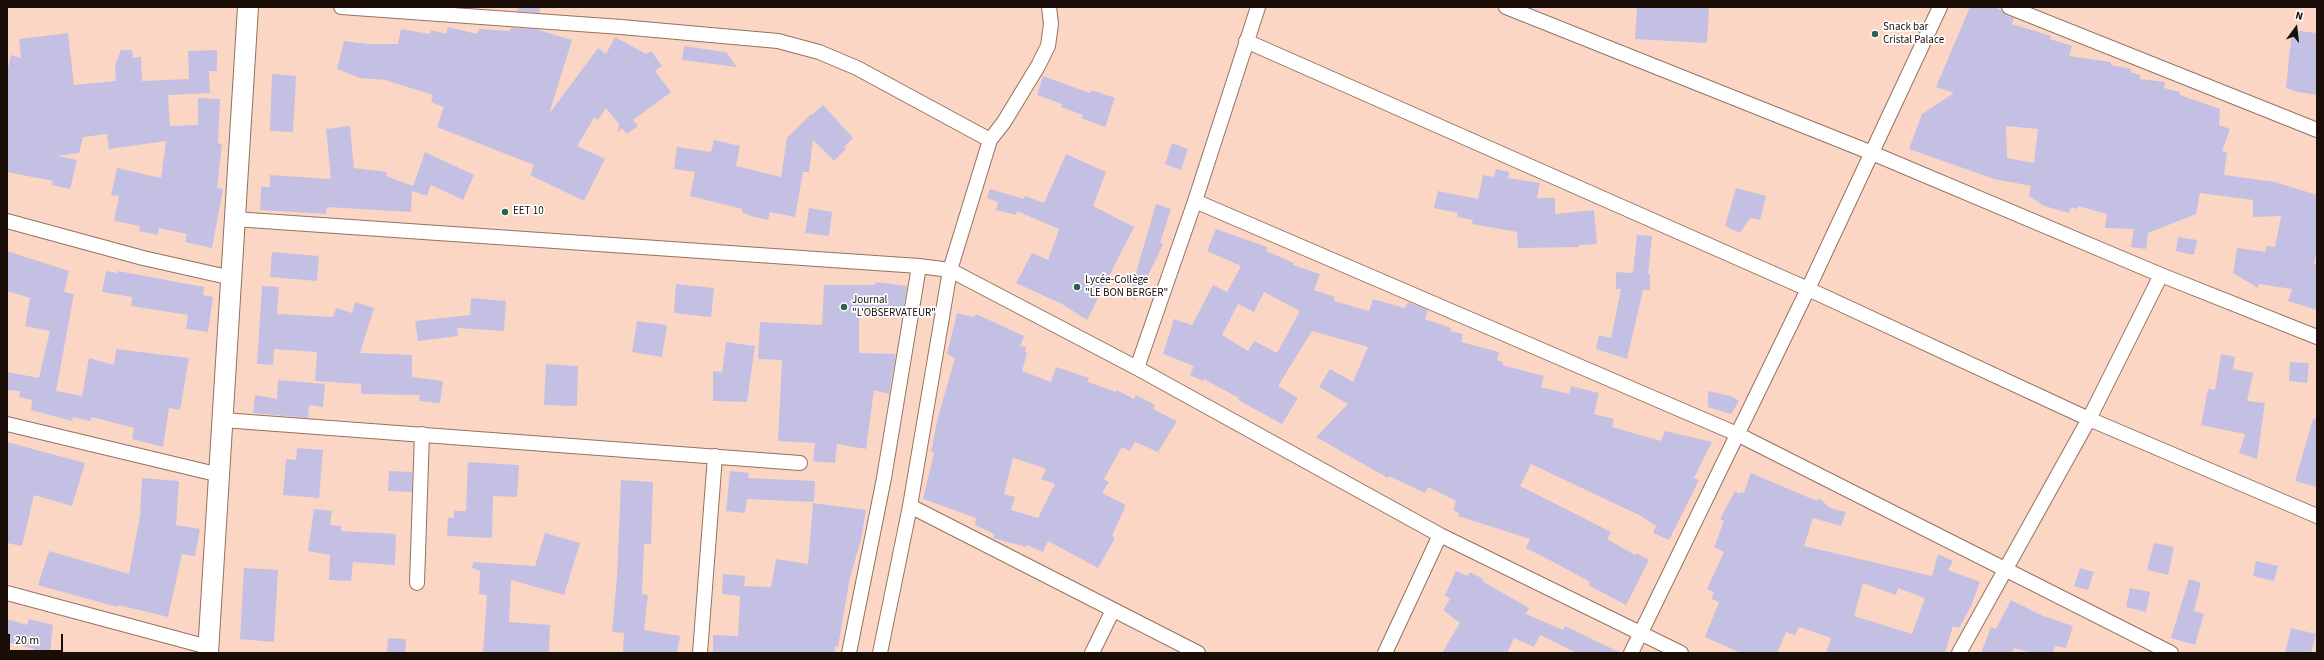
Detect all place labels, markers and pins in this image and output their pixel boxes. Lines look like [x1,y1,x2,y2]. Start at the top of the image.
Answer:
place label: Snack bar Cristal Palace [1883,21,1944,47]
marker: Snack bar Cristal Palace [1870,29,1880,39]
place label: EET 10 [513,205,544,219]
marker: EET 10 [500,207,510,217]
place label: Lycée-Collège "LE BON BERGER" [1085,274,1168,300]
marker: Lycée-Collège "LE BON BERGER" [1072,282,1082,292]
place label: Journal "L'OBSERVATEUR" [852,294,936,320]
marker: Journal "L'OBSERVATEUR" [839,302,849,312]

